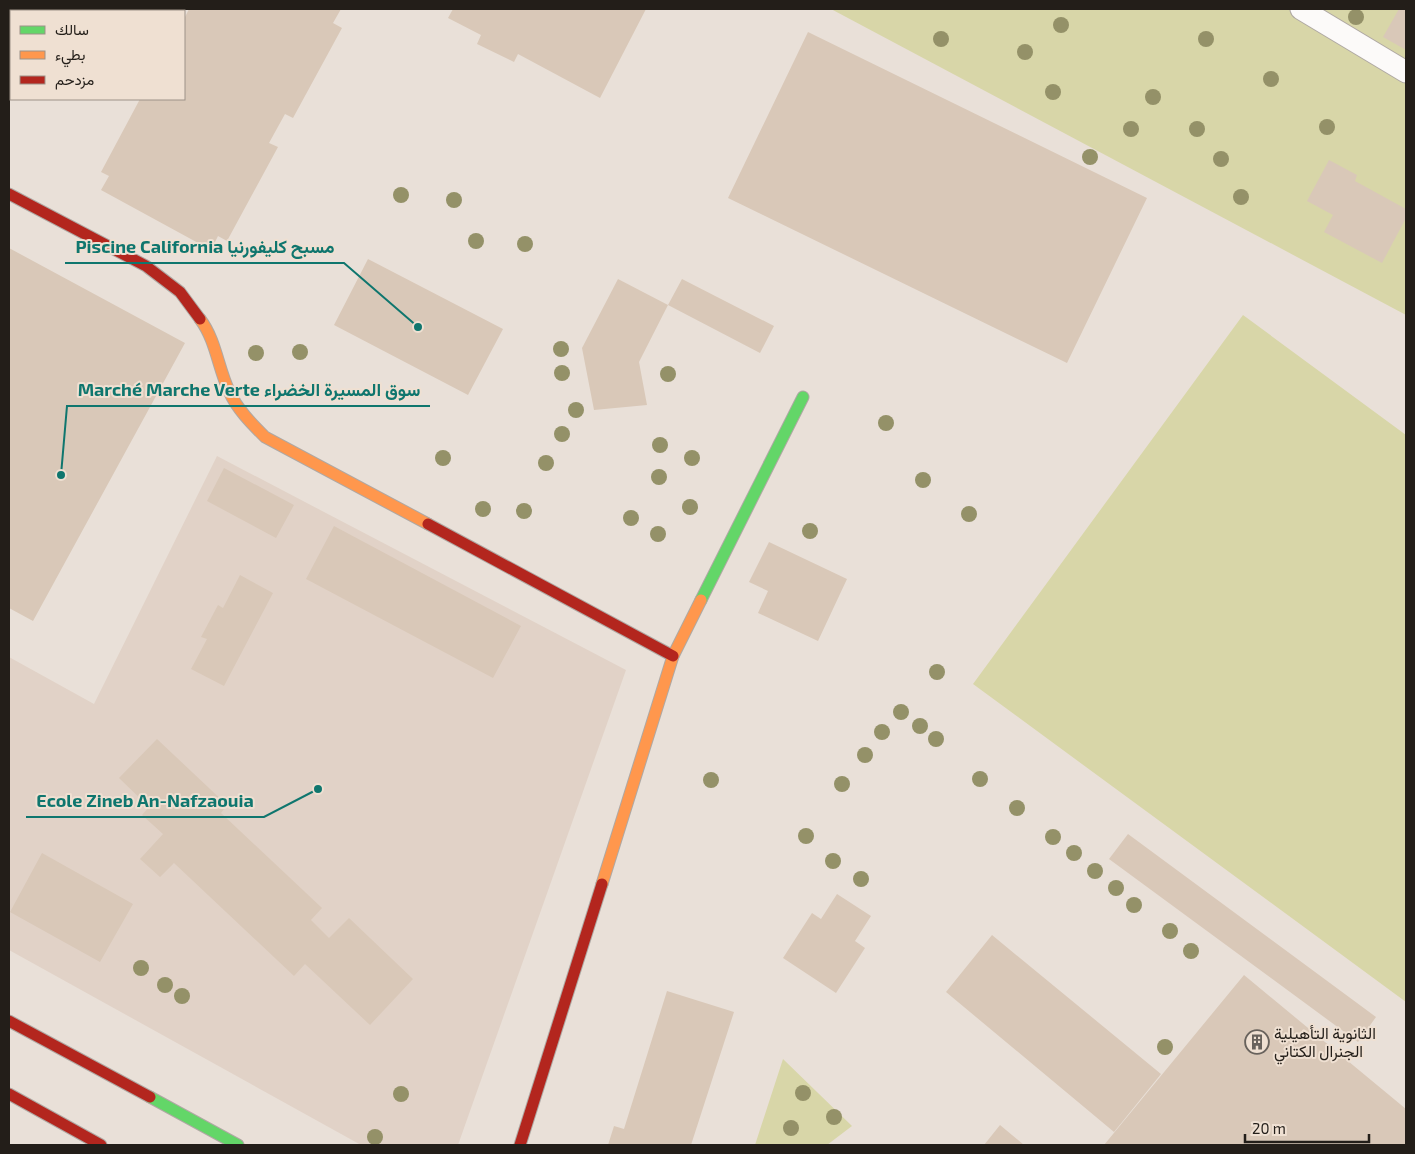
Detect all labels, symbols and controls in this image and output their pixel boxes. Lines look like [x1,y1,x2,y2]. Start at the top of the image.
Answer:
legend [10,10,185,100]
text: سالك [55,20,89,38]
text: بطيء [55,45,85,68]
text: مزدحم [55,70,94,90]
callout: Piscine California مسبح كليفورنيا [65,230,344,263]
text: Piscine California مسبح كليفورنيا [75,235,335,259]
callout: Marché Marche Verte سوق المسيرة الخضراء [67,373,430,406]
text: Marché Marche Verte سوق المسيرة الخضراء [78,378,420,401]
callout: Ecole Zineb An-Nafzaouia [26,784,264,817]
text: Ecole Zineb An-Nafzaouia [36,789,254,811]
place label: الثانوية التأهيلية الجنرال الكتاني [1274,1023,1376,1065]
building icon: الثانوية التأهيلية الجنرال الكتاني [1244,1029,1270,1055]
scale bar [1245,1112,1369,1144]
text: 20 m [1252,1119,1286,1137]

